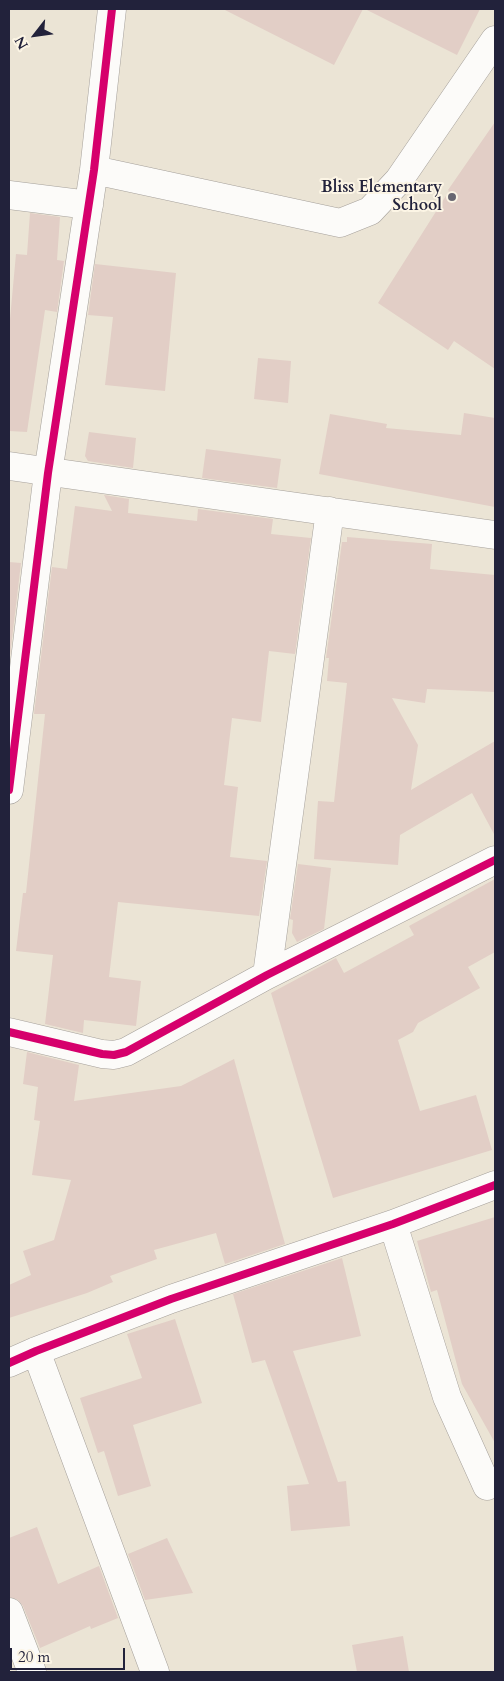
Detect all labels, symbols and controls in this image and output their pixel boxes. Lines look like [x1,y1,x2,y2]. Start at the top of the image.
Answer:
north arrow [10,10,60,60]
text: N [10,33,33,53]
place label: Bliss Elementary School [321,178,442,216]
marker: Bliss Elementary School [446,191,458,203]
scale bar [12,1638,128,1670]
text: 20 m [18,1647,50,1667]

